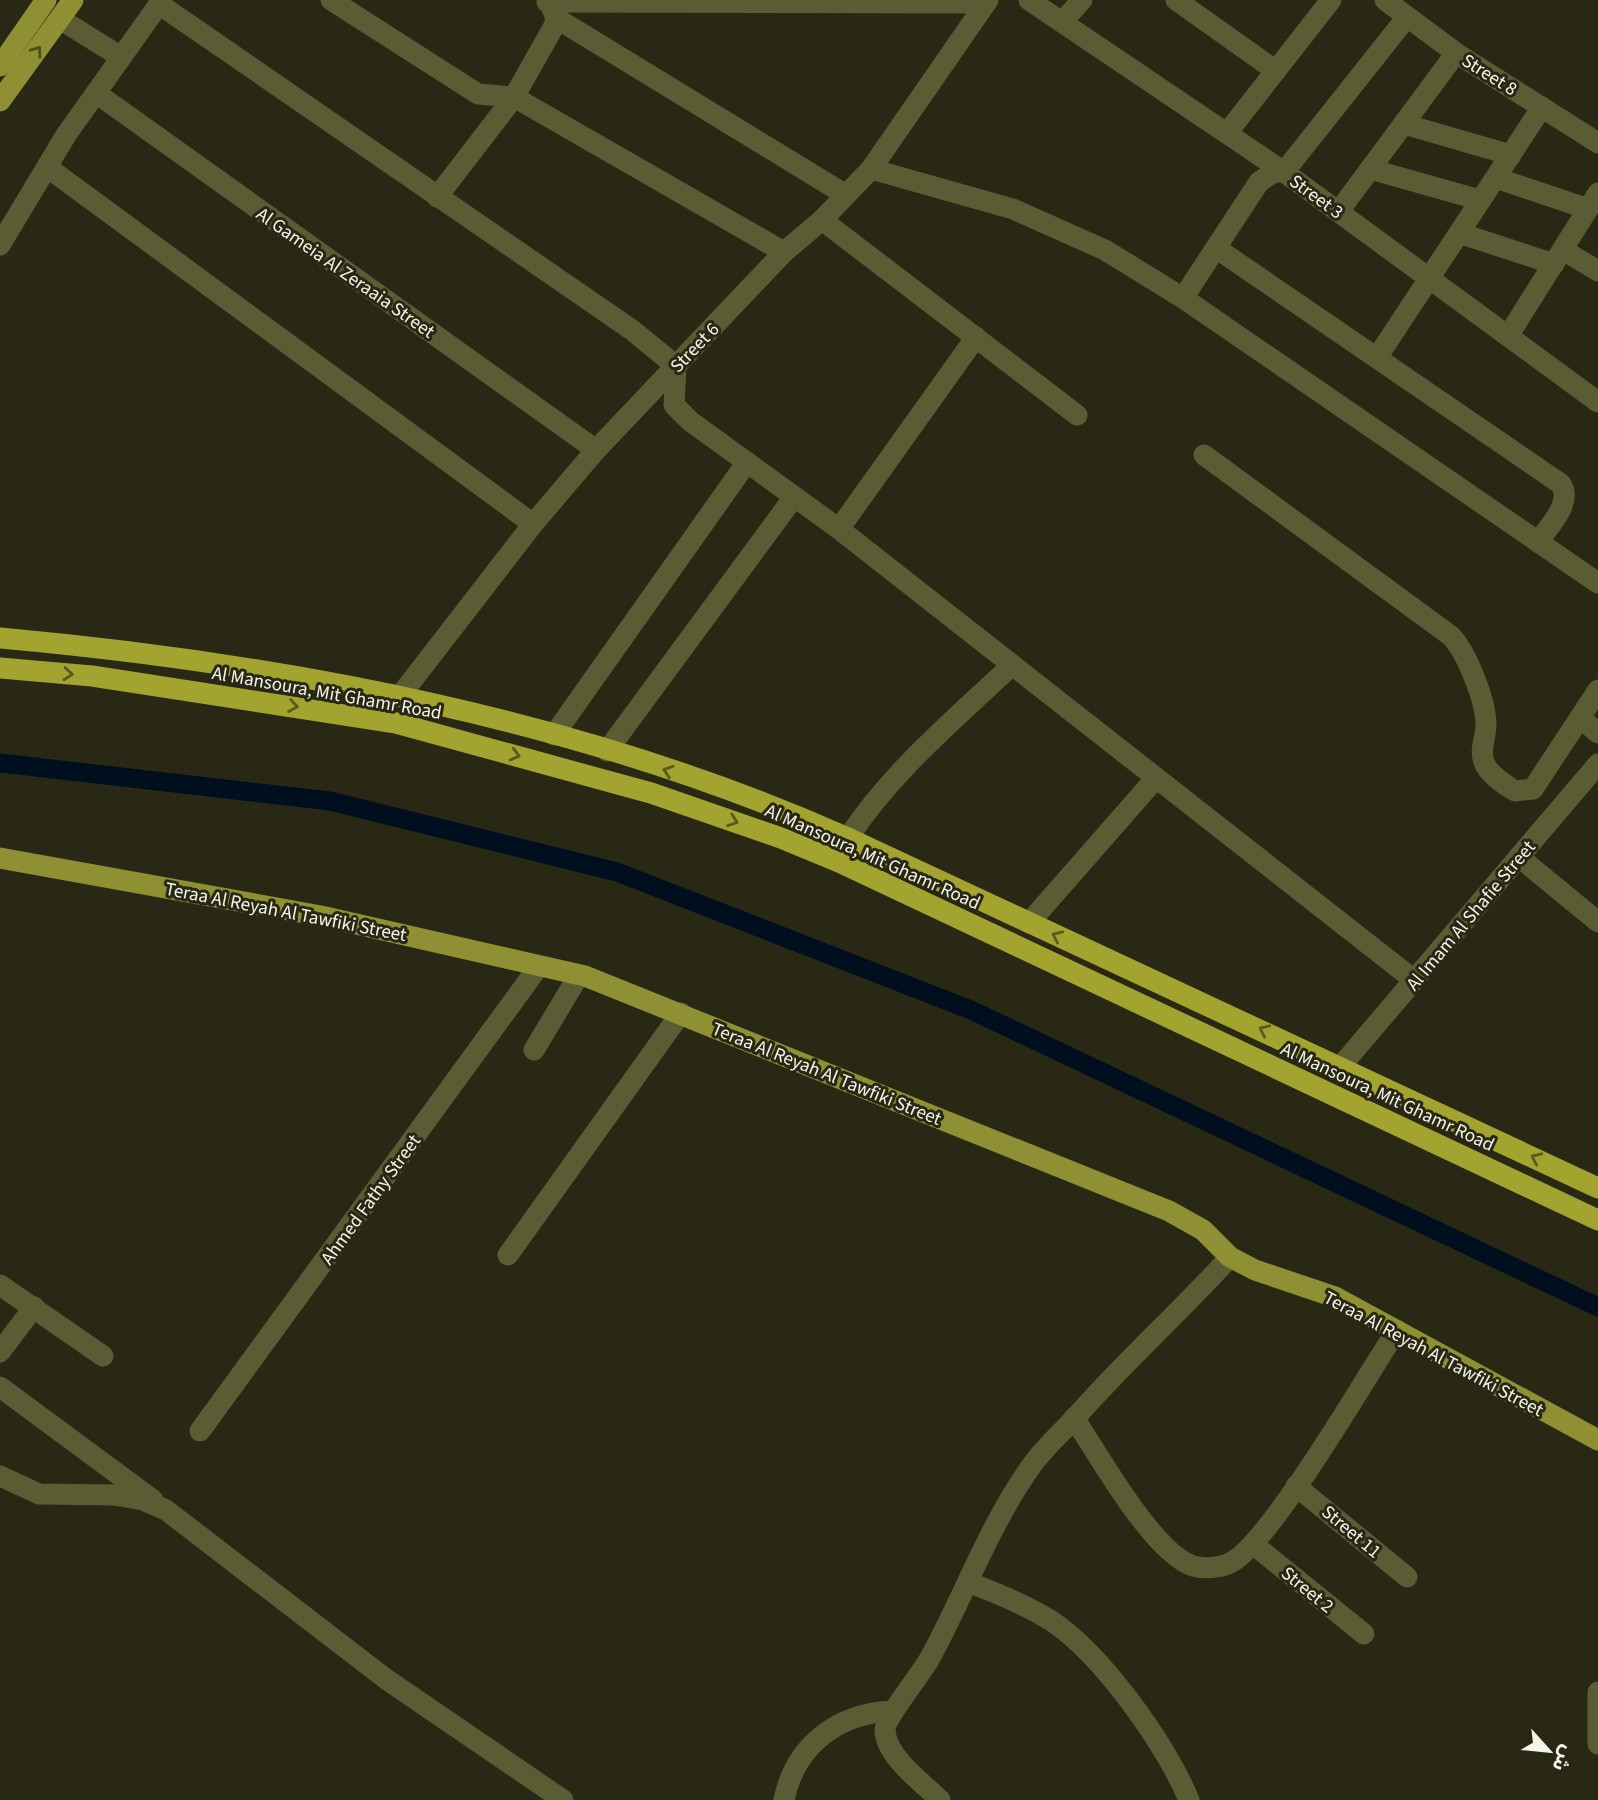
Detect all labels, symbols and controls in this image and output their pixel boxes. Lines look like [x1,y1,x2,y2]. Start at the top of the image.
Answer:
one-way arrow [28,46,41,58]
street label: Street 8 [1456,48,1522,103]
street label: Street 3 [1284,168,1349,226]
street label: Al Gameia Al Zeraaia Street [250,201,440,346]
street label: Street 6 [664,317,726,379]
street label: Al Mansoura, Mit Ghamr Road [210,660,444,727]
one-way arrow [63,666,74,681]
one-way arrow [287,698,299,713]
one-way arrow [509,747,521,761]
one-way arrow [662,764,674,779]
street label: Al Mansoura, Mit Ghamr Road [761,798,984,917]
one-way arrow [726,813,738,827]
street label: Al Imam Al Shafie Street [1400,834,1543,997]
street label: Teraa Al Reyah Al Tawfiki Street [163,876,409,949]
one-way arrow [1052,930,1064,944]
street label: Teraa Al Reyah Al Tawfiki Street [708,1016,946,1133]
one-way arrow [1259,1024,1271,1038]
street label: Al Mansoura, Mit Ghamr Road [1276,1036,1499,1159]
street label: Ahmed Fathy Street [315,1129,428,1271]
one-way arrow [1531,1153,1543,1167]
street label: Teraa Al Reyah Al Tawfiki Street [1319,1285,1549,1424]
street label: Street 11 [1315,1499,1387,1565]
street label: Street 2 [1275,1561,1339,1620]
north arrow [1514,1716,1584,1786]
text: ش [1545,1740,1581,1776]

